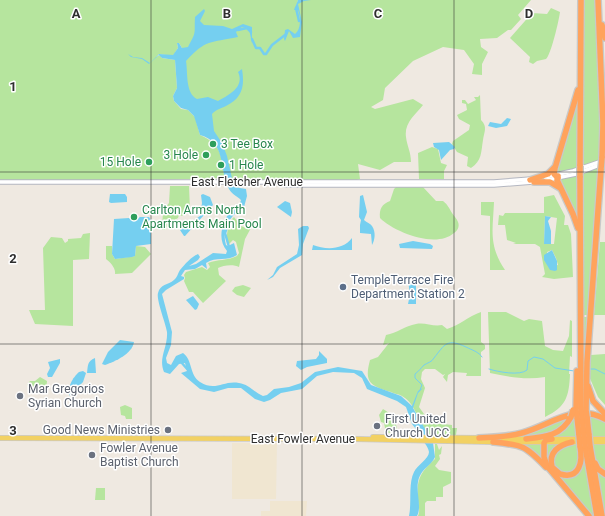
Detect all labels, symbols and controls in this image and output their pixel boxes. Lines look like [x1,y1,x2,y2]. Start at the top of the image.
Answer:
text: A [72,6,81,21]
text: B [223,6,231,21]
text: C [374,6,383,21]
text: D [525,6,533,21]
text: 1 [9,79,17,94]
place label: 3 Tee Box [221,137,273,151]
marker: 3 Tee Box [208,139,218,149]
place label: 3 Hole [164,148,198,162]
marker: 3 Hole [201,150,211,160]
place label: 15 Hole [100,155,141,169]
marker: 15 Hole [144,157,154,167]
place label: 1 Hole [229,158,263,172]
marker: 1 Hole [216,160,226,170]
street label: East Fletcher Avenue [191,175,303,189]
place label: Carlton Arms North Apartments Main Pool [142,203,262,231]
marker: Carlton Arms North Apartments Main Pool [129,212,139,222]
text: 2 [9,251,17,266]
place label: TempleTerrace Fire Department Station 2 [351,273,465,301]
marker: TempleTerrace Fire Department Station 2 [338,282,348,292]
place label: Mar Gregorios Syrian Church [28,382,104,410]
marker: Mar Gregorios Syrian Church [15,391,25,401]
place label: First United Church UCC [385,412,449,440]
marker: First United Church UCC [372,421,382,431]
text: 3 [9,423,17,438]
place label: Good News Ministries [43,423,160,437]
marker: Good News Ministries [163,425,173,435]
street label: East Fowler Avenue [251,432,355,446]
place label: Fowler Avenue Baptist Church [100,441,179,469]
marker: Fowler Avenue Baptist Church [87,450,97,460]

